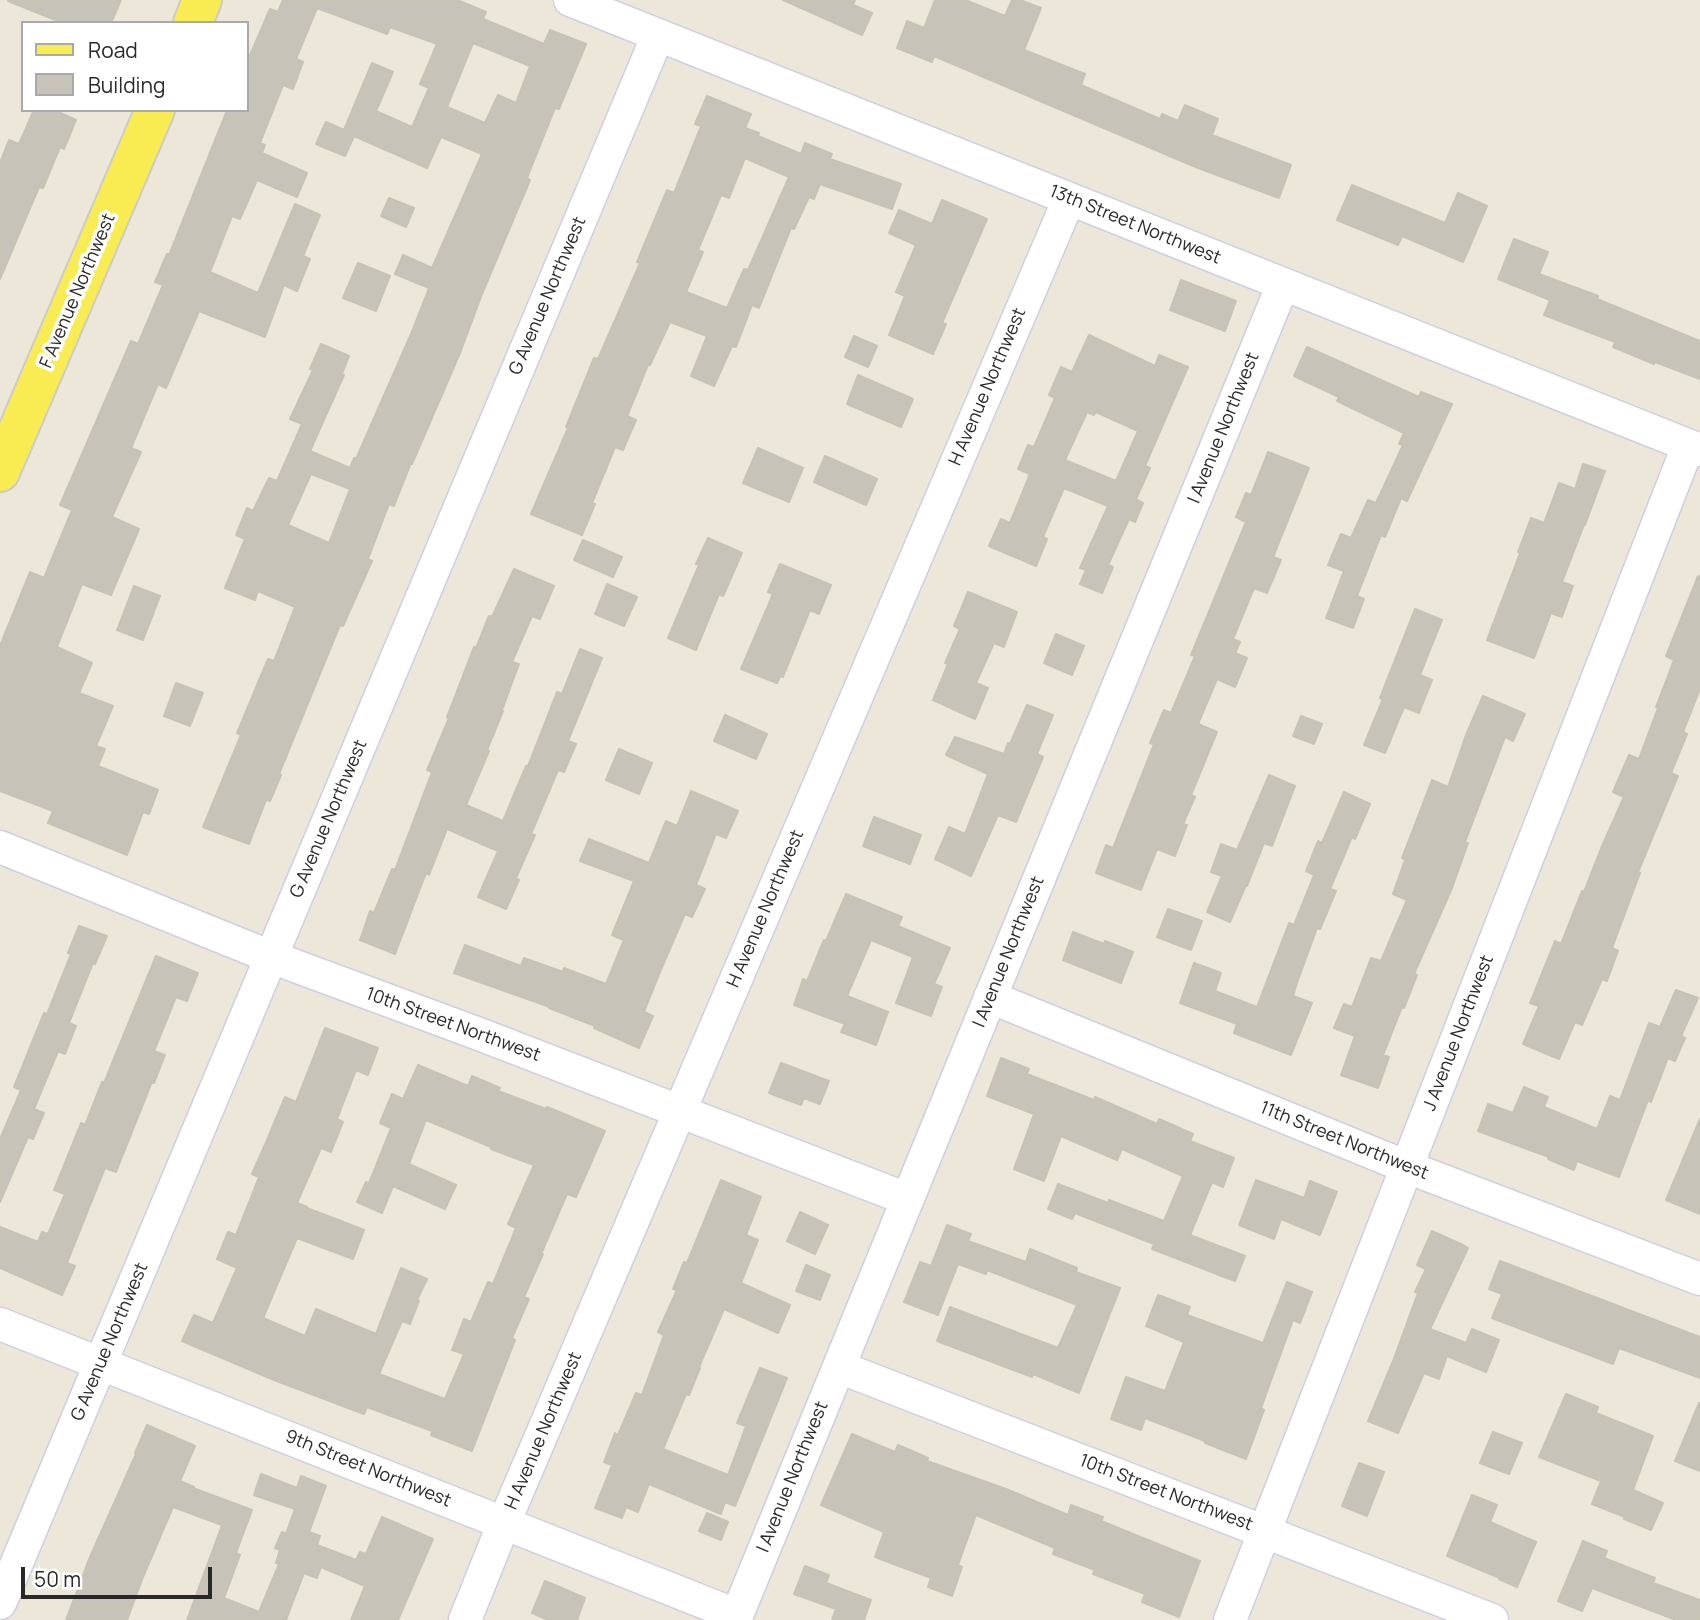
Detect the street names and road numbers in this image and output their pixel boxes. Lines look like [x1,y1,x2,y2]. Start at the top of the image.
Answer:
street label: 13th Street Northwest [1046,181,1224,269]
street label: F Avenue Northwest [36,210,120,372]
street label: G Avenue Northwest [505,214,591,378]
street label: H Avenue Northwest [945,305,1031,469]
street label: I Avenue Northwest [1184,349,1264,507]
street label: G Avenue Northwest [286,737,372,901]
street label: H Avenue Northwest [723,827,809,991]
street label: I Avenue Northwest [969,873,1049,1031]
street label: J Avenue Northwest [1419,952,1499,1114]
street label: 10th Street Northwest [363,983,543,1067]
street label: 11th Street Northwest [1257,1097,1431,1185]
street label: G Avenue Northwest [67,1260,153,1424]
street label: H Avenue Northwest [501,1349,587,1513]
street label: I Avenue Northwest [753,1398,833,1556]
street label: 9th Street Northwest [282,1426,454,1512]
street label: 10th Street Northwest [1076,1450,1256,1536]

